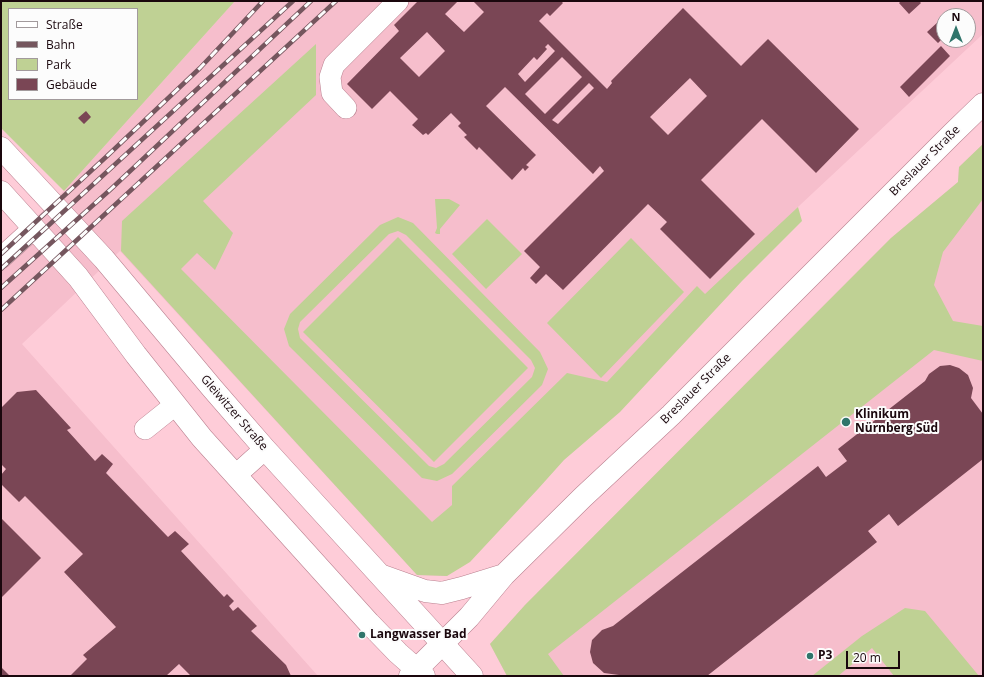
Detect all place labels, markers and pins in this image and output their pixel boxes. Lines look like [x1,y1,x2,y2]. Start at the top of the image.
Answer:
place label: Klinikum Nürnberg Süd [855,408,938,436]
marker: Klinikum Nürnberg Süd [840,416,852,428]
place label: Langwasser Bad [370,628,467,642]
marker: Langwasser Bad [357,630,367,640]
place label: P3 [818,649,832,663]
marker: P3 [805,651,815,661]

